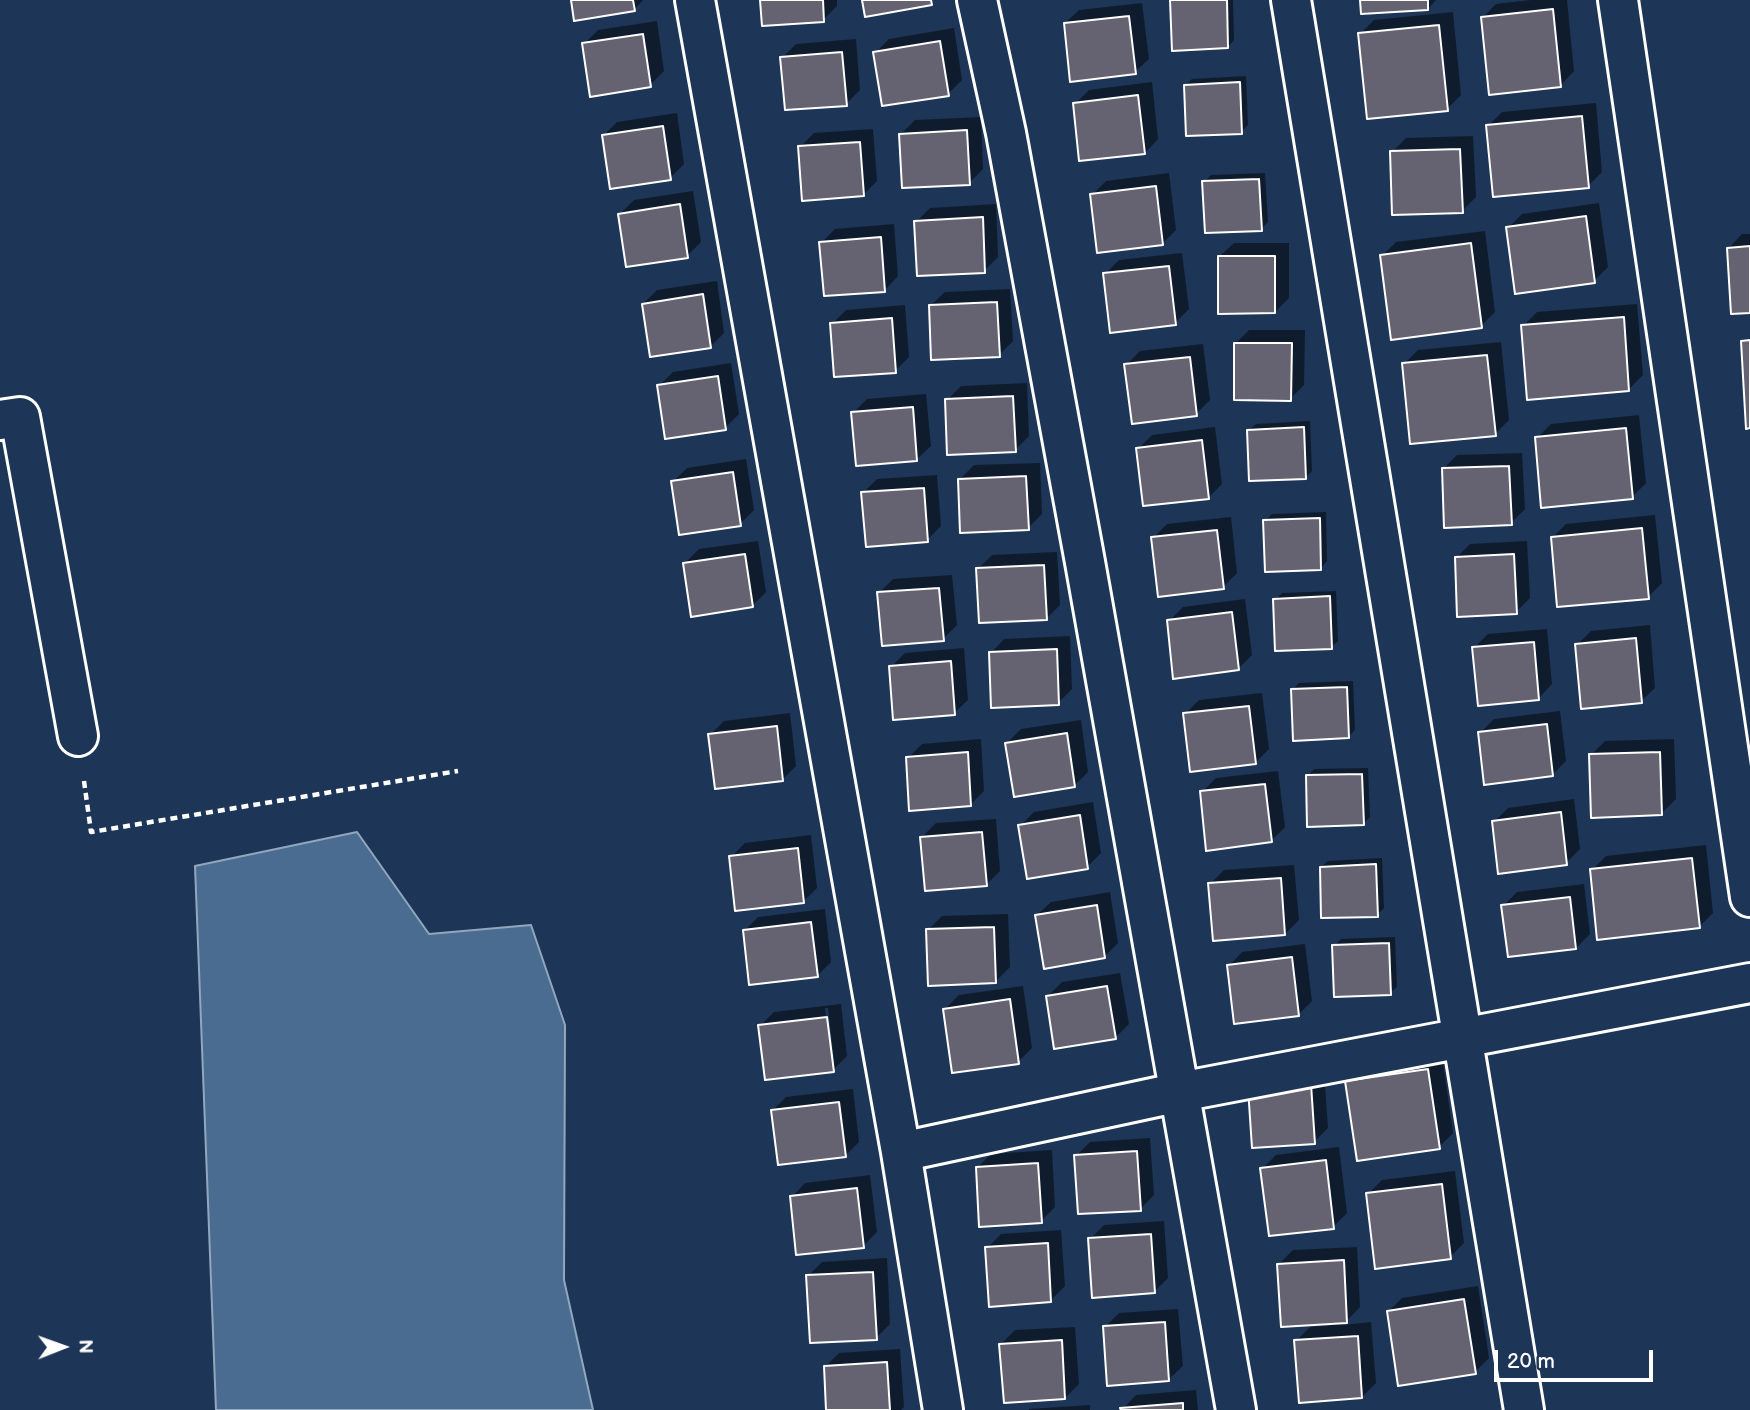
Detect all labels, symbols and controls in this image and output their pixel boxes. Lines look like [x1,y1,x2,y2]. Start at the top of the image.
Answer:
north arrow [28,1312,98,1382]
scale bar [1498,1336,1657,1380]
text: N [73,1339,96,1354]
text: 20 m [1507,1349,1555,1374]

